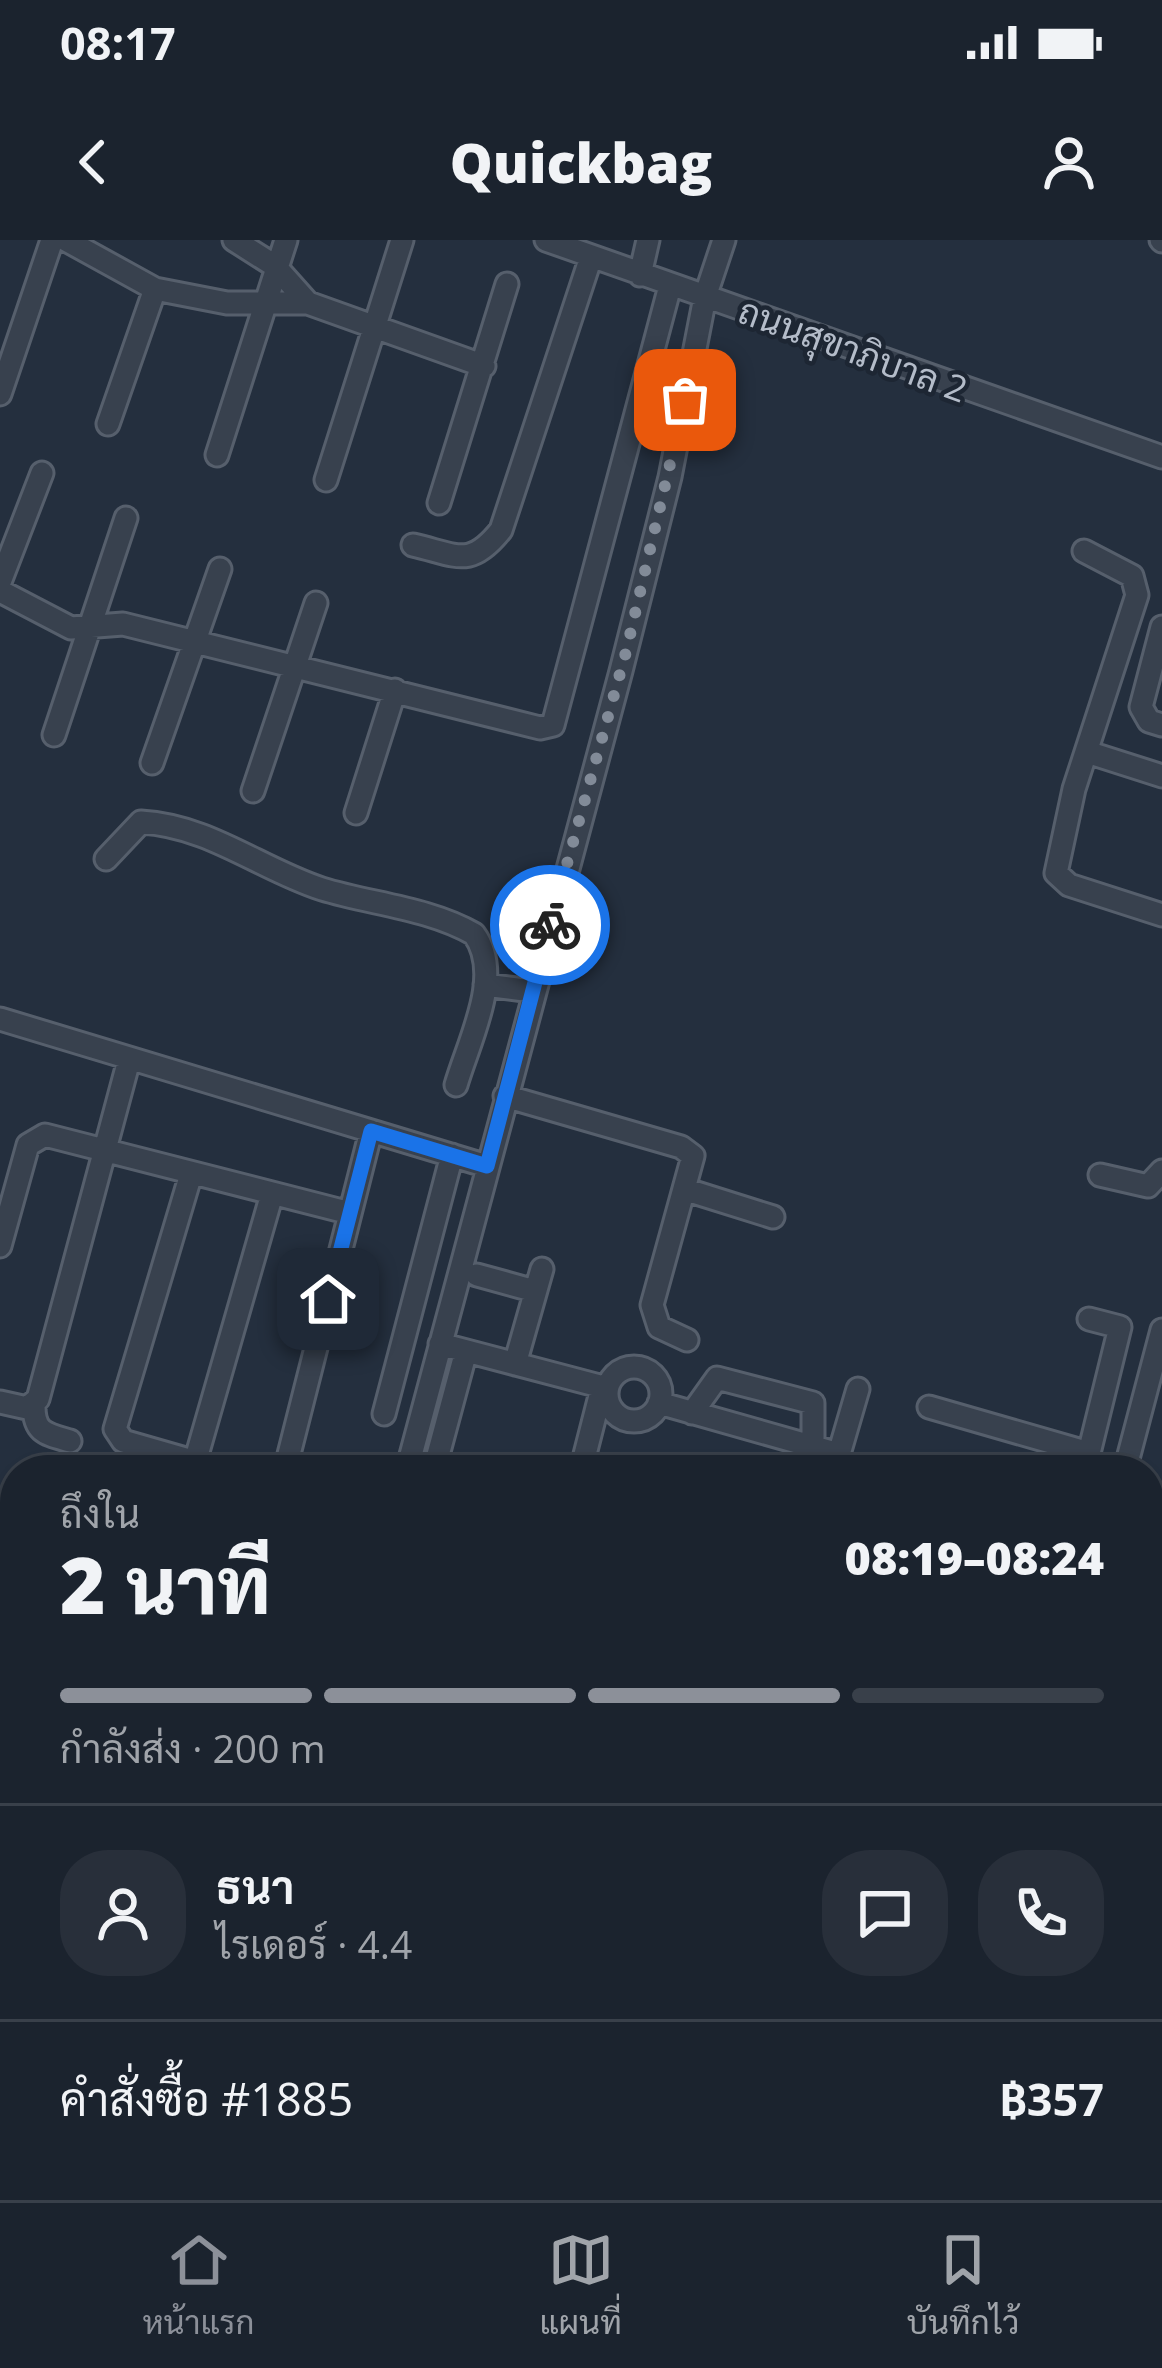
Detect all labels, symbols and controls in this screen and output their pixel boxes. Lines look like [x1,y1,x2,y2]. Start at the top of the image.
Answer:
text: 08:17 [60,12,176,73]
text: Quickbag [450,125,712,199]
icon: back [60,129,126,195]
icon: person [1036,129,1102,195]
street label: ถนนสุขาภิบาล 2 [732,285,974,415]
pin [634,349,736,451]
icon: bag [652,367,718,433]
courier [490,865,610,985]
icon: bike [517,892,583,958]
pin [277,1248,379,1350]
icon: home [295,1266,361,1332]
text: ถึงใน [60,1486,140,1539]
text: 08:19–08:24 [845,1527,1104,1588]
text: 2 นาที [60,1531,271,1637]
text: กำลังส่ง · 200 m [60,1721,326,1774]
button: person [60,1850,186,1976]
button: chat [822,1850,948,1976]
button: phone [978,1850,1104,1976]
text: ธนา [216,1856,294,1917]
text: ไรเดอร์ · 4.4 [216,1917,412,1970]
text: คำสั่งซื้อ #1885 [60,2068,353,2129]
text: ฿357 [1000,2068,1104,2129]
tab: หน้าแรก [142,2227,255,2344]
tab: แผนที่ [539,2227,622,2344]
tab: บันทึกไว้ [907,2227,1020,2344]

